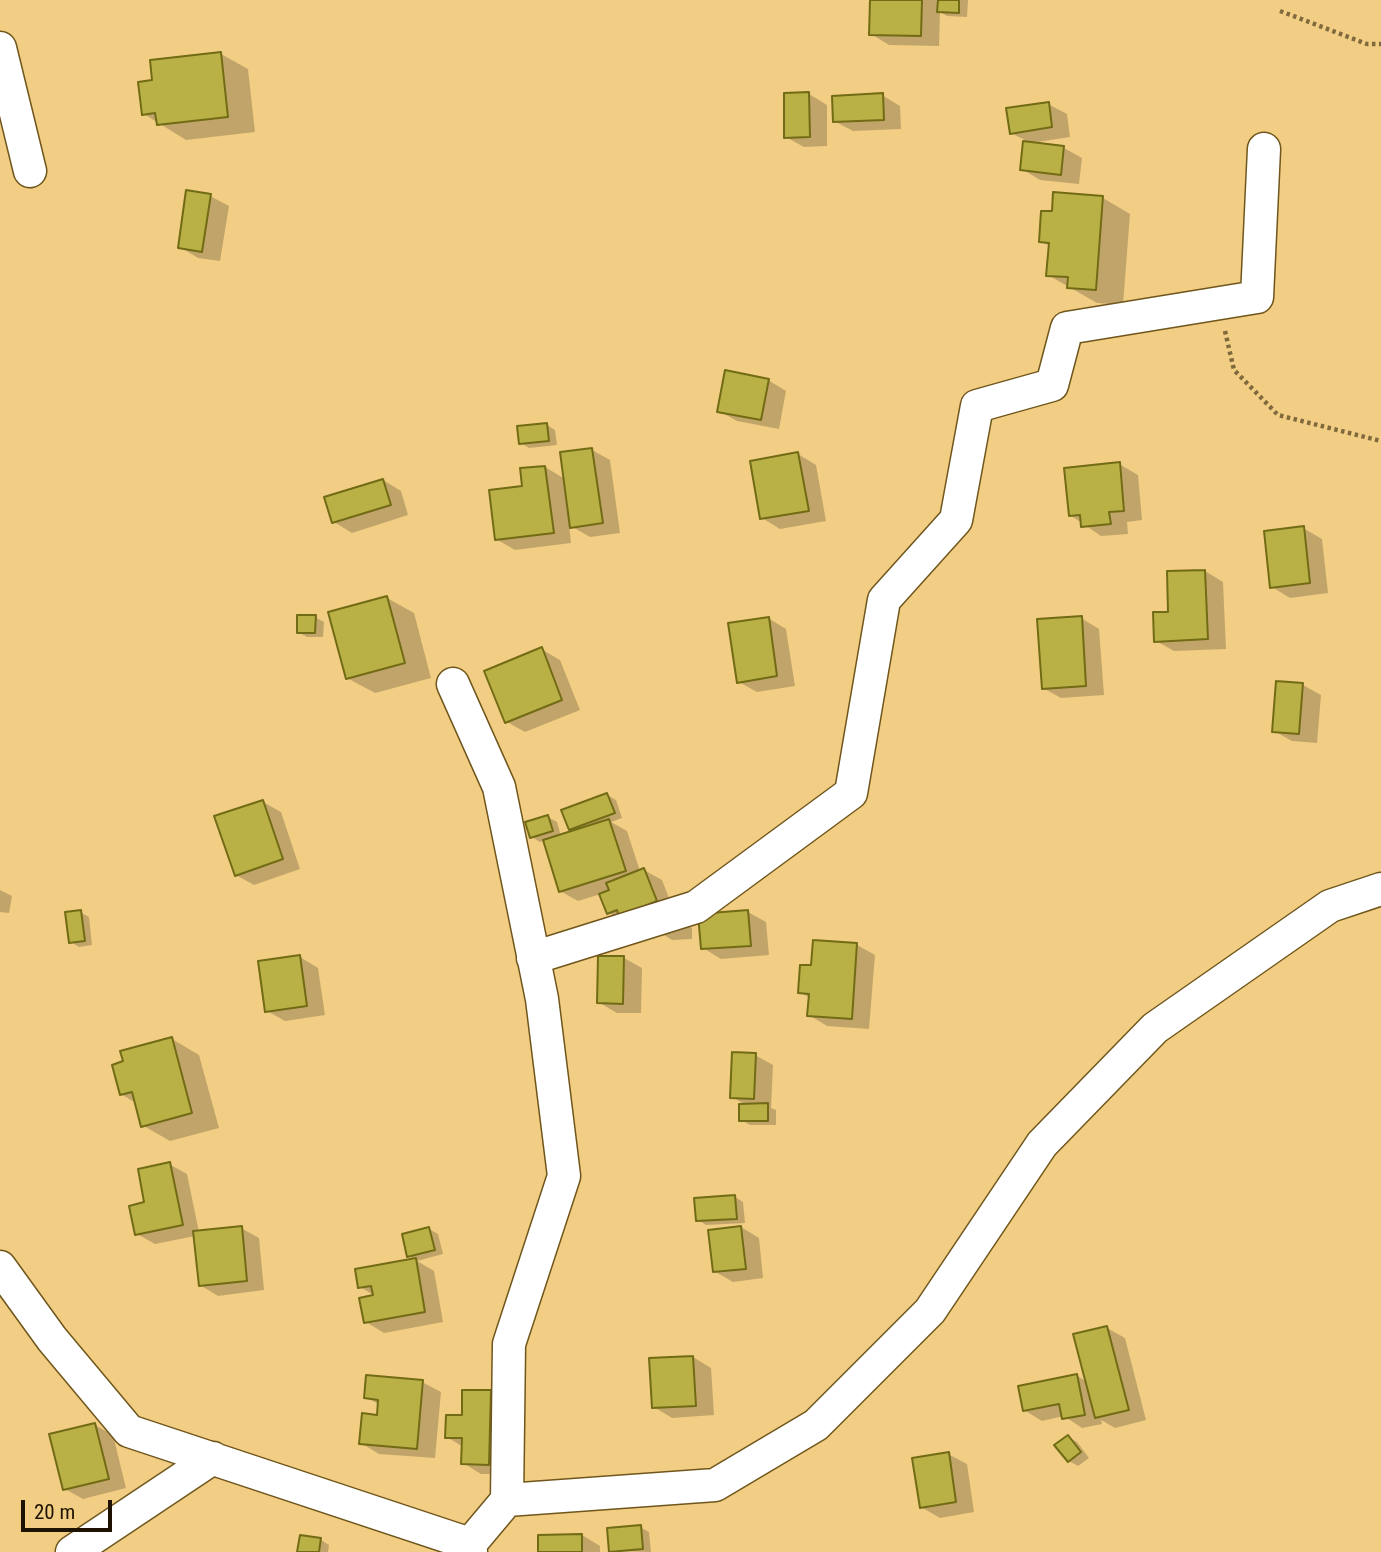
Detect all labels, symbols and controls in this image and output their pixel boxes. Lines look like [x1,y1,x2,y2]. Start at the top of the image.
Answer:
scale bar [24,1486,116,1530]
text: 20 m [34,1500,75,1524]

